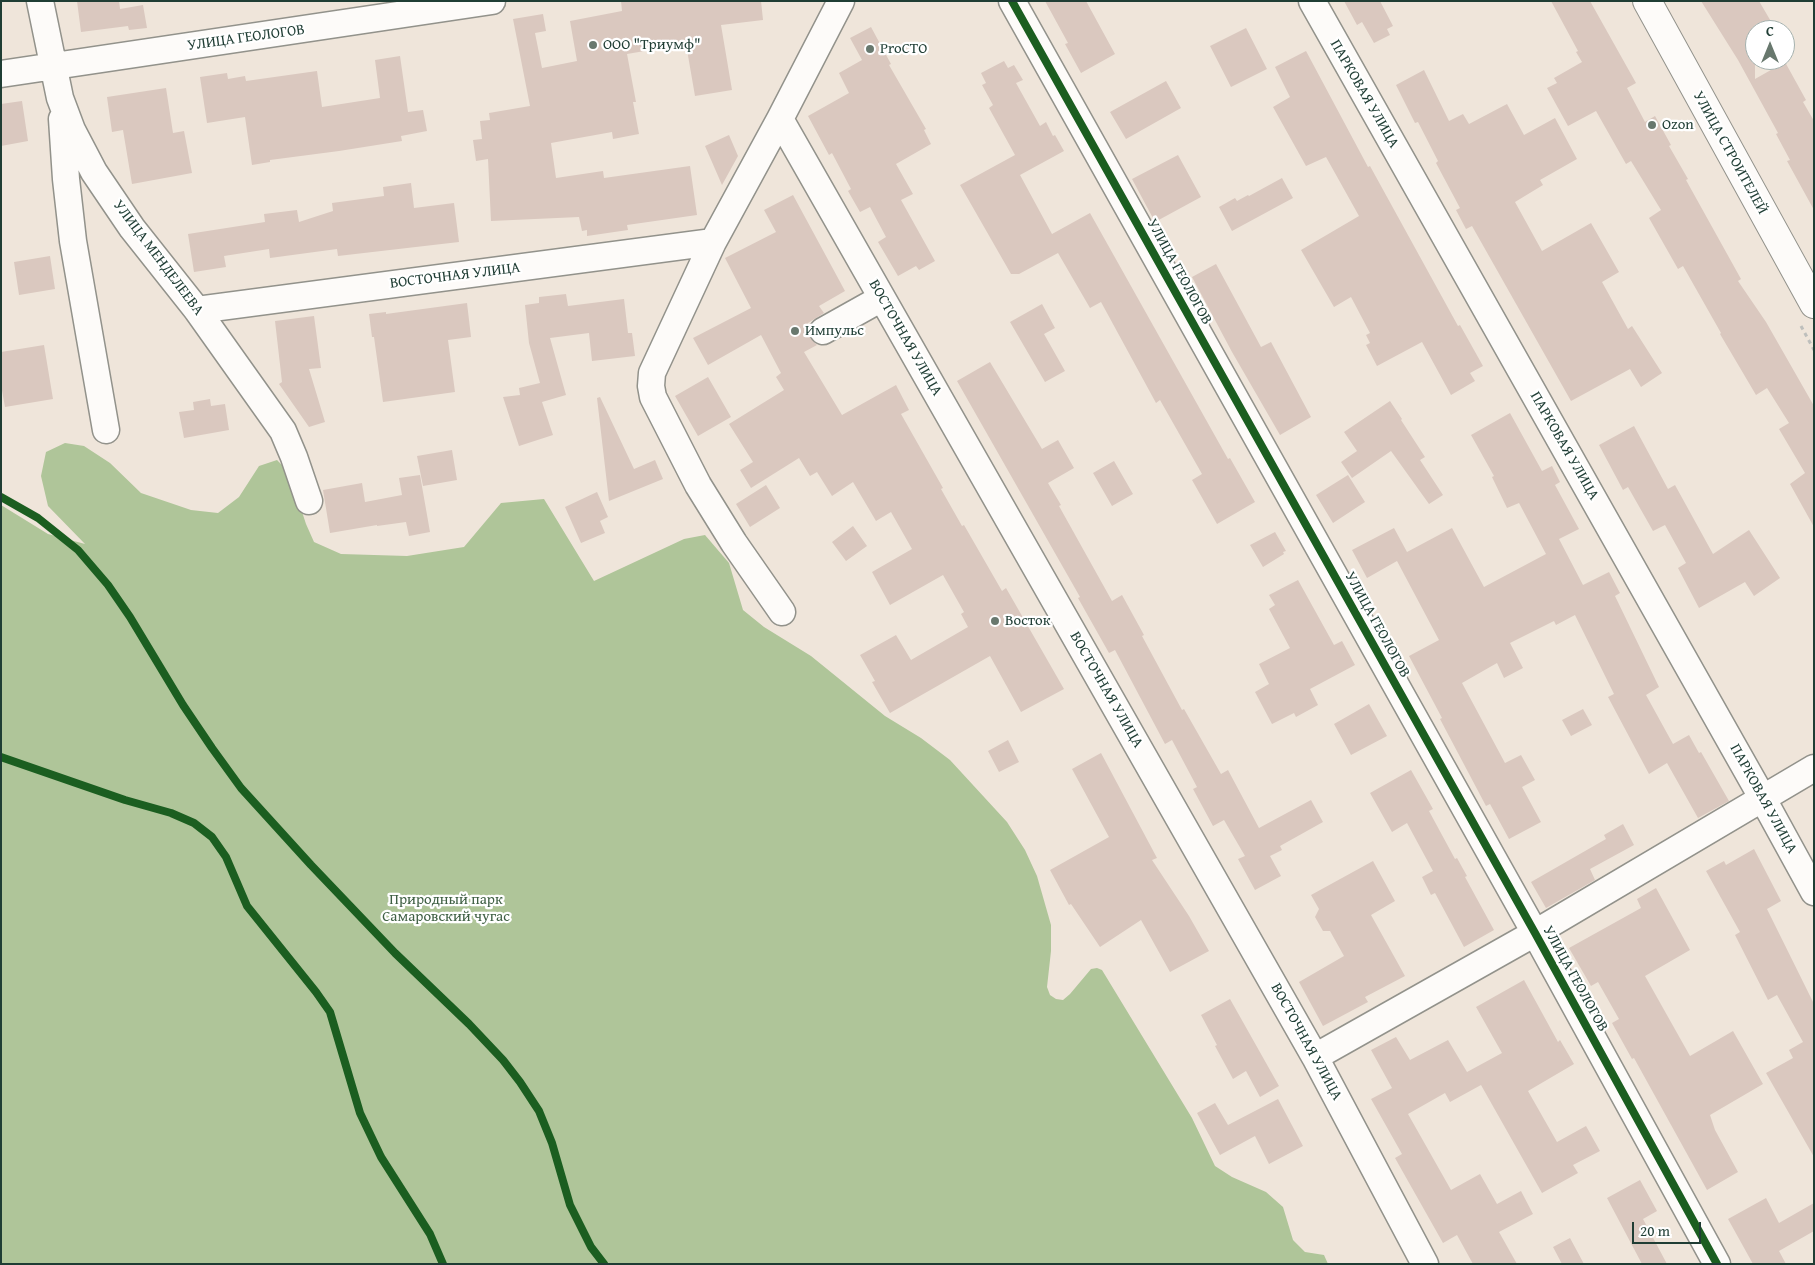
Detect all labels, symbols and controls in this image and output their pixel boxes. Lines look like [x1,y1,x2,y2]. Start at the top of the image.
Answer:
north arrow [1745,20,1795,70]
street label: УЛИЦА ГЕОЛОГОВ [186,21,306,55]
text: С [1766,21,1774,41]
place label: ООО "Триумф" [603,36,701,54]
street label: ПАРКОВАЯ УЛИЦА [1326,37,1402,151]
marker: ООО "Триумф" [587,39,599,51]
place label: ProСТО [880,40,927,58]
marker: ProСТО [864,43,876,55]
street label: УЛИЦА СТРОИТЕЛЕЙ [1689,88,1771,218]
place label: Ozon [1662,116,1694,134]
marker: Ozon [1646,119,1658,131]
street label: УЛИЦА МЕНДЕЛЕЕВА [109,197,207,319]
street label: УЛИЦА ГЕОЛОГОВ [1142,216,1216,328]
street label: ВОСТОЧНАЯ УЛИЦА [389,259,521,293]
street label: ВОСТОЧНАЯ УЛИЦА [864,277,946,399]
place label: Импульс [805,322,864,340]
marker: Импульс [789,325,801,337]
street label: ПАРКОВАЯ УЛИЦА [1526,389,1602,503]
street label: УЛИЦА ГЕОЛОГОВ [1340,569,1414,681]
place label: Восток [1005,612,1051,630]
marker: Восток [989,615,1001,627]
street label: ВОСТОЧНАЯ УЛИЦА [1065,629,1147,751]
street label: ПАРКОВАЯ УЛИЦА [1725,741,1801,857]
park label: Природный парк Самаровский чугас [382,891,510,926]
street label: УЛИЦА ГЕОЛОГОВ [1538,923,1612,1035]
street label: ВОСТОЧНАЯ УЛИЦА [1266,980,1346,1104]
scale bar [1635,1212,1704,1244]
text: 20 m [1640,1220,1670,1241]

